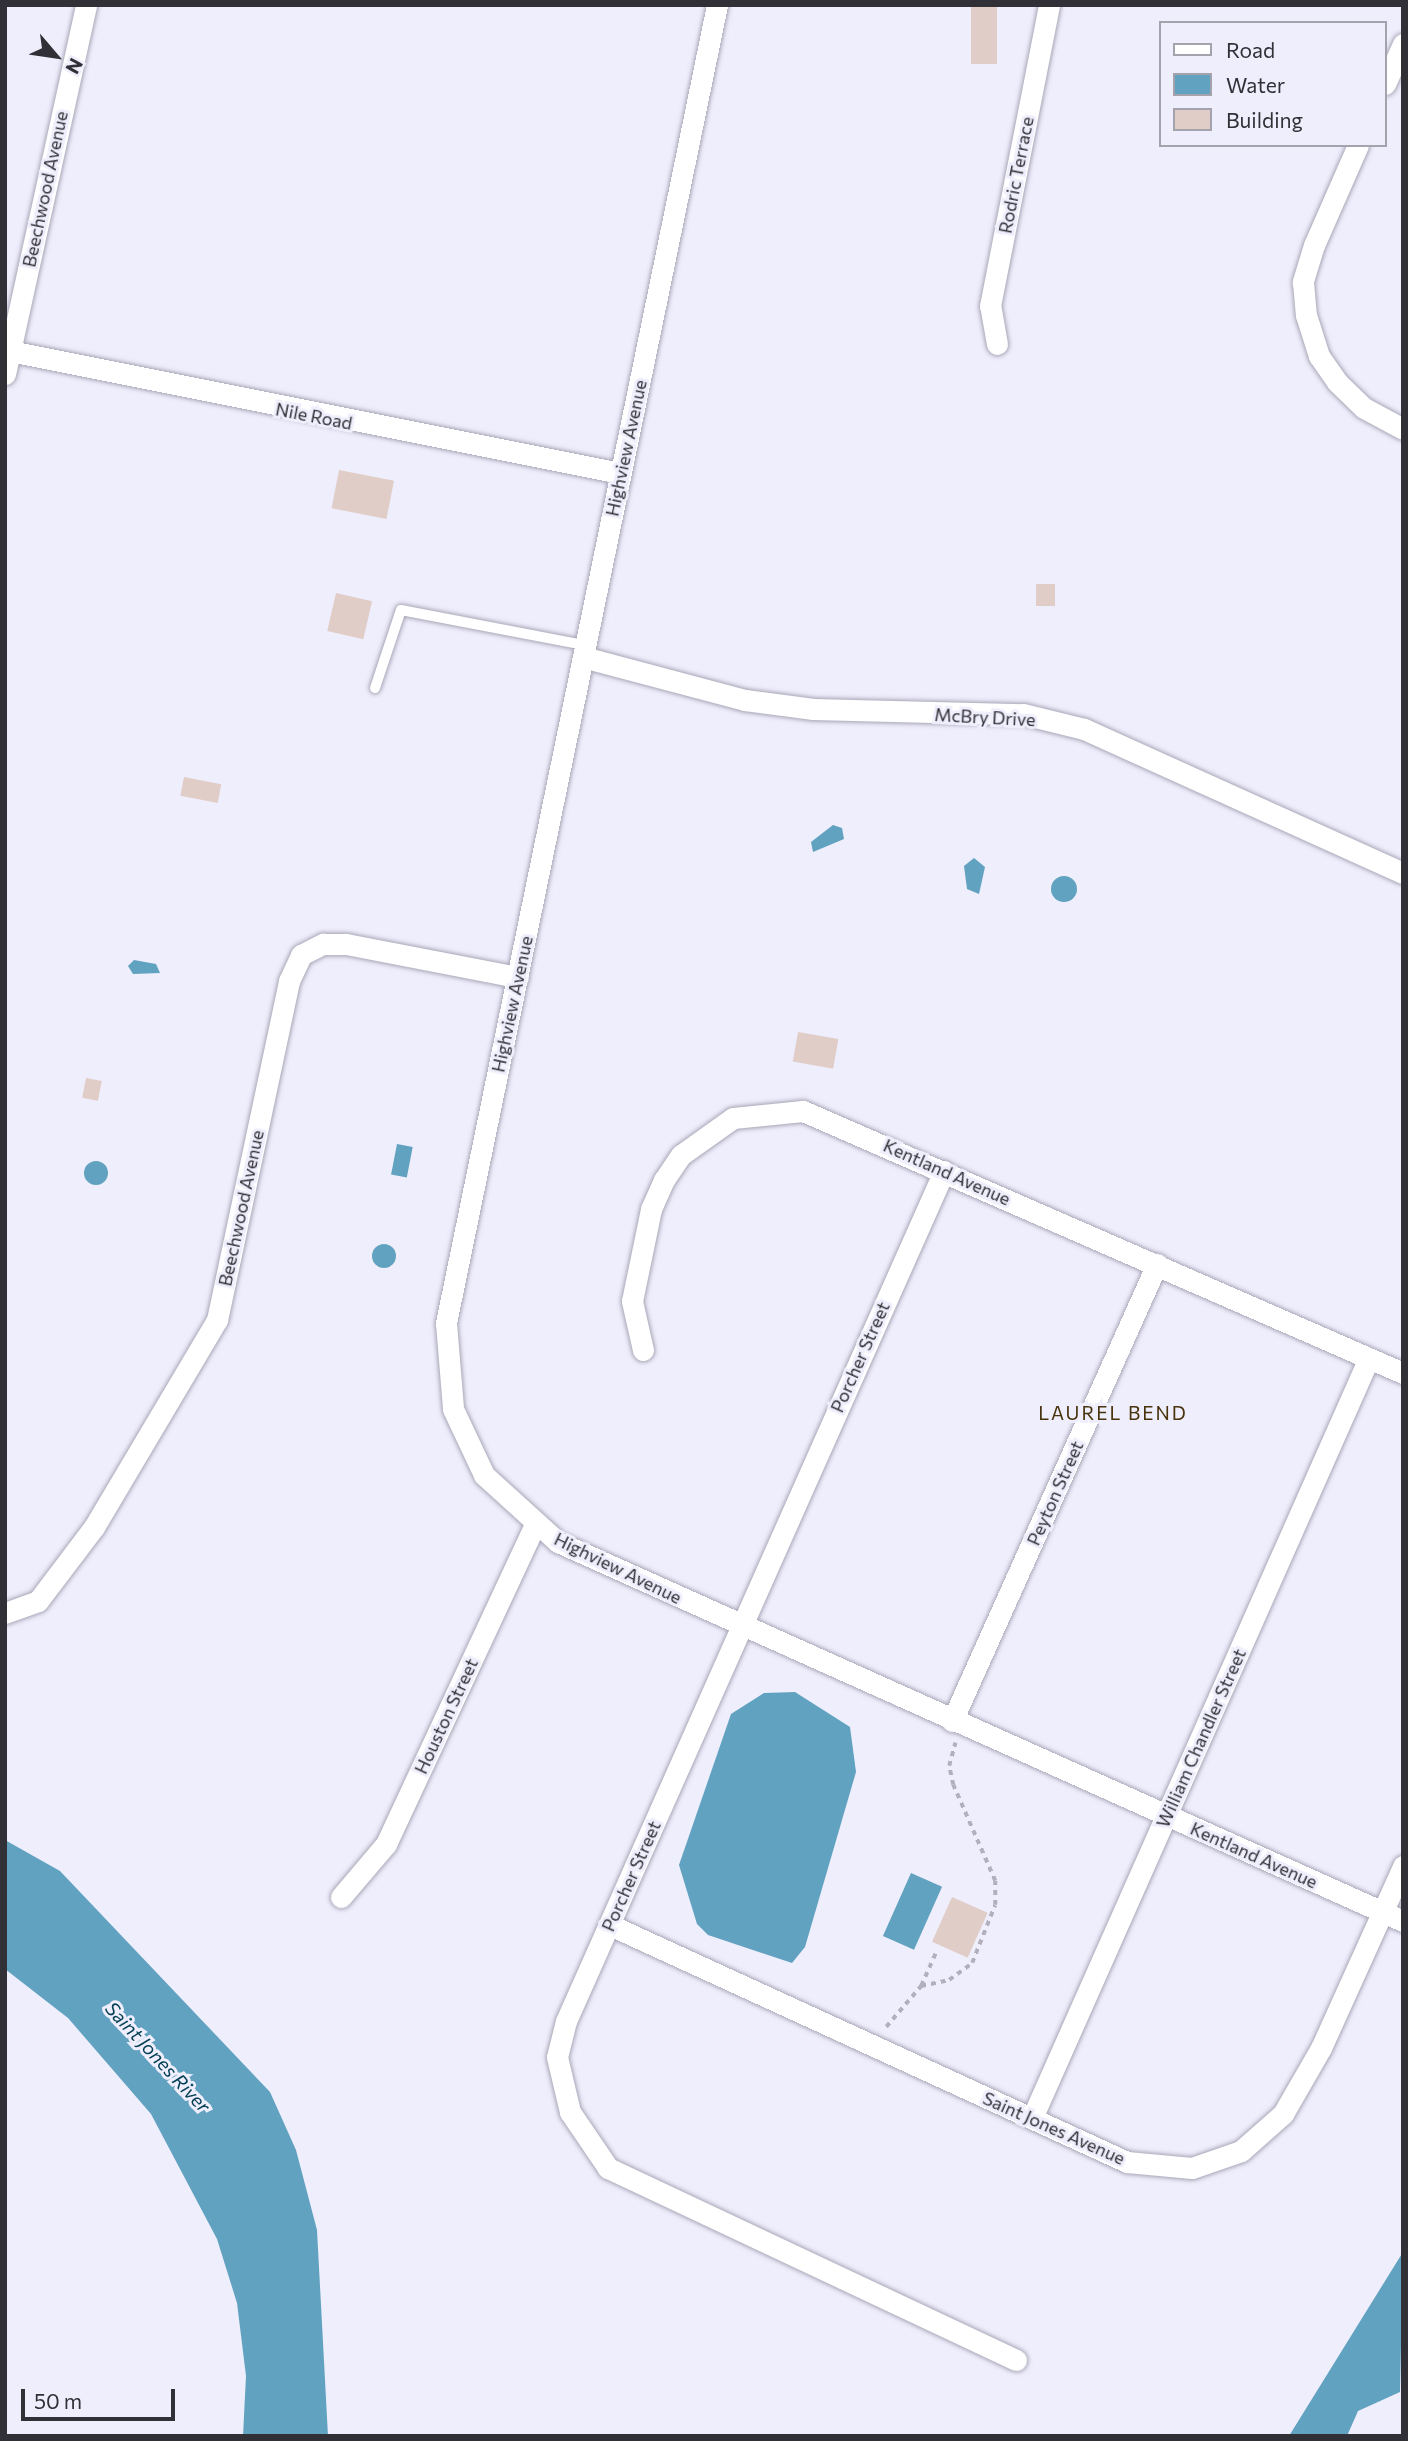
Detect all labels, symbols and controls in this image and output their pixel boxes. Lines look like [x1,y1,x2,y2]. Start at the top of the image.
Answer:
north arrow [21,21,91,91]
legend [1160,21,1387,147]
text: Road [1226,37,1275,62]
text: N [61,55,88,78]
text: Water [1226,72,1285,97]
text: Building [1226,107,1303,132]
street label: Beechwood Avenue [18,109,72,269]
street label: Rodric Terrace [994,115,1038,235]
street label: Highview Avenue [601,378,651,518]
street label: Nile Road [274,398,354,434]
street label: McBry Drive [934,704,1036,730]
street label: Highview Avenue [487,934,537,1074]
street label: Beechwood Avenue [214,1128,268,1288]
street label: Kentland Avenue [880,1134,1014,1210]
street label: Porcher Street [826,1298,894,1416]
district label: LAUREL BEND [1040,1402,1186,1424]
street label: Peyton Street [1022,1437,1088,1549]
street label: Highview Avenue [551,1528,685,1608]
street label: William Chandler Street [1152,1645,1250,1831]
street label: Houston Street [410,1655,482,1777]
street label: Porcher Street [597,1817,665,1935]
street label: Kentland Avenue [1187,1817,1321,1893]
water label: Saint Jones River [101,1997,215,2117]
street label: Saint Jones Avenue [980,2087,1128,2169]
scale bar [24,2374,178,2418]
text: 50 m [34,2388,82,2413]

